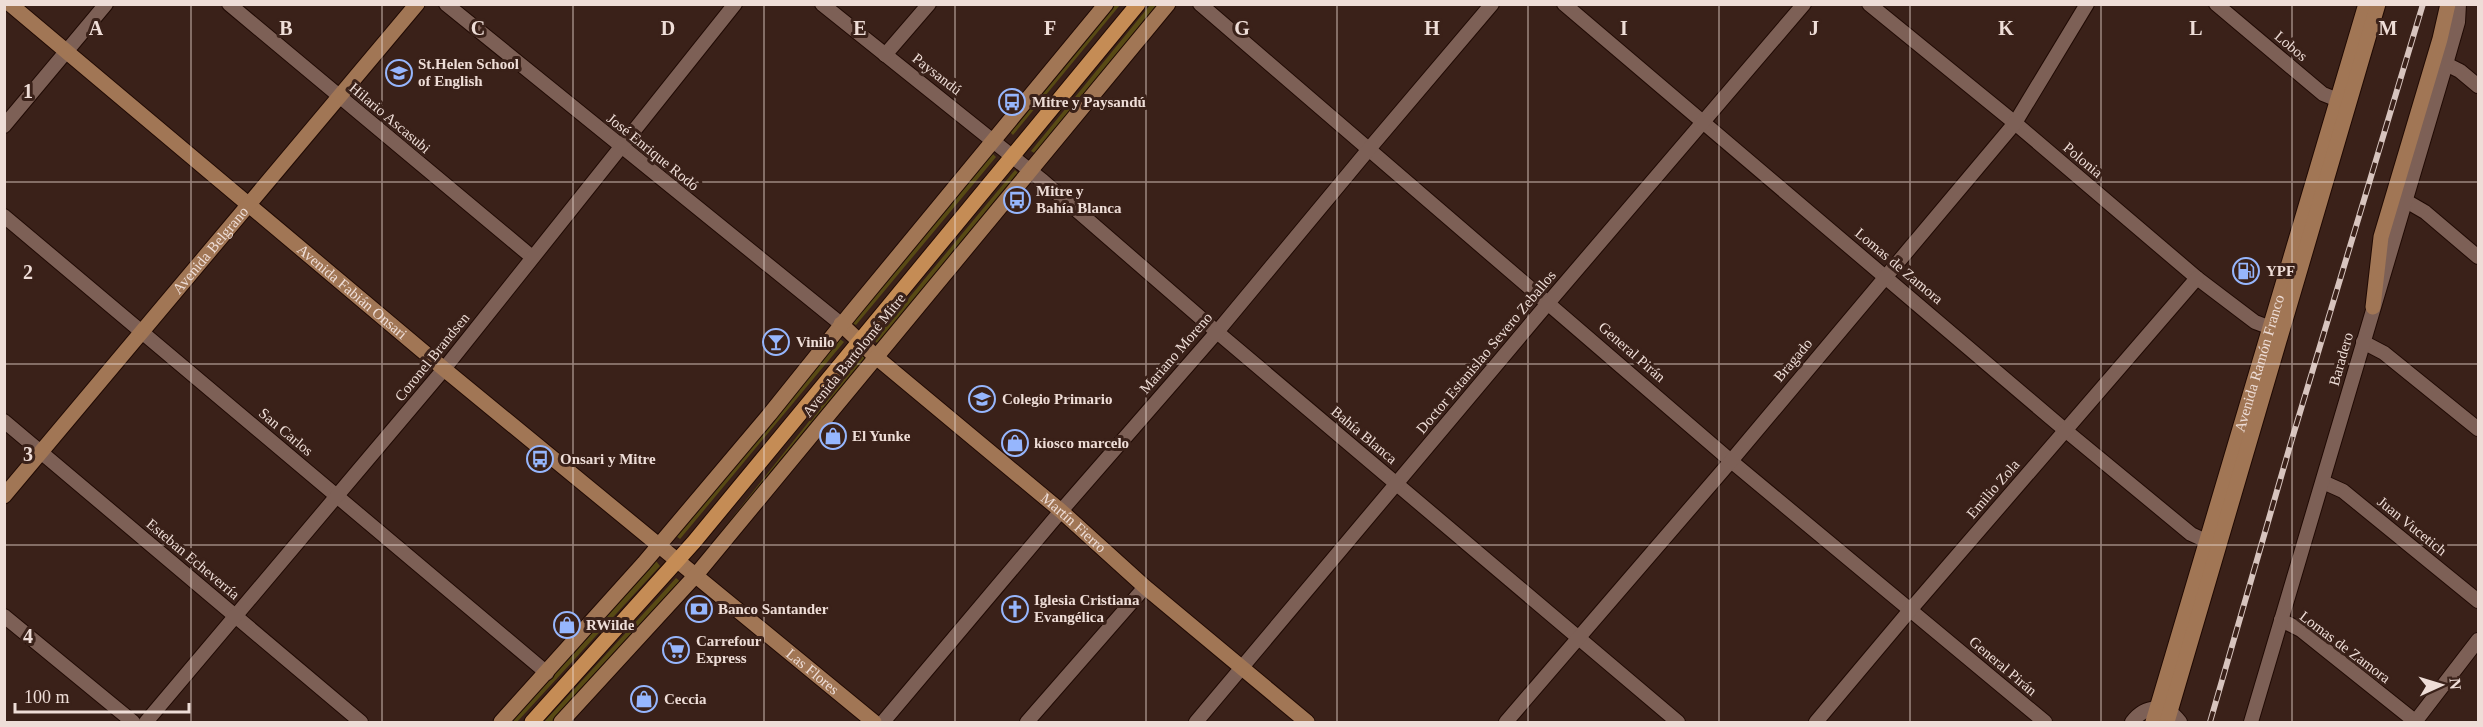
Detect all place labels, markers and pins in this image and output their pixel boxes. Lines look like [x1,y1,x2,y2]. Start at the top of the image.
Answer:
place label: St.Helen School of English [418,56,519,89]
school or university icon: St.Helen School of English [384,58,414,88]
bus stop icon: Mitre y Paysandú [997,87,1027,117]
place label: Mitre y Paysandú [1032,94,1146,110]
place label: Mitre y Bahía Blanca [1036,183,1122,216]
bus stop icon: Mitre y Bahía Blanca [1002,185,1032,215]
fuel station icon: YPF [2231,256,2261,286]
place label: YPF [2266,263,2295,279]
bar icon: Vinilo [761,327,791,357]
place label: Vinilo [796,334,835,350]
school or university icon: Colegio Primario [967,384,997,414]
place label: Colegio Primario [1002,391,1112,407]
shop icon: El Yunke [818,421,848,451]
place label: El Yunke [852,428,911,444]
shop icon: kiosco marcelo [1000,428,1030,458]
place label: kiosco marcelo [1034,435,1129,451]
bus stop icon: Onsari y Mitre [525,444,555,474]
place label: Onsari y Mitre [560,451,656,467]
place label: Iglesia Cristiana Evangélica [1034,592,1140,625]
bank icon: Banco Santander [684,594,714,624]
church icon: Iglesia Cristiana Evangélica [1000,594,1030,624]
place label: Banco Santander [718,601,829,617]
shop icon: RWilde [552,610,582,640]
place label: RWilde [586,617,635,633]
place label: Carrefour Express [696,633,762,666]
supermarket icon: Carrefour Express [661,635,691,665]
shop icon: Ceccia [629,684,659,714]
place label: Ceccia [664,691,707,707]

